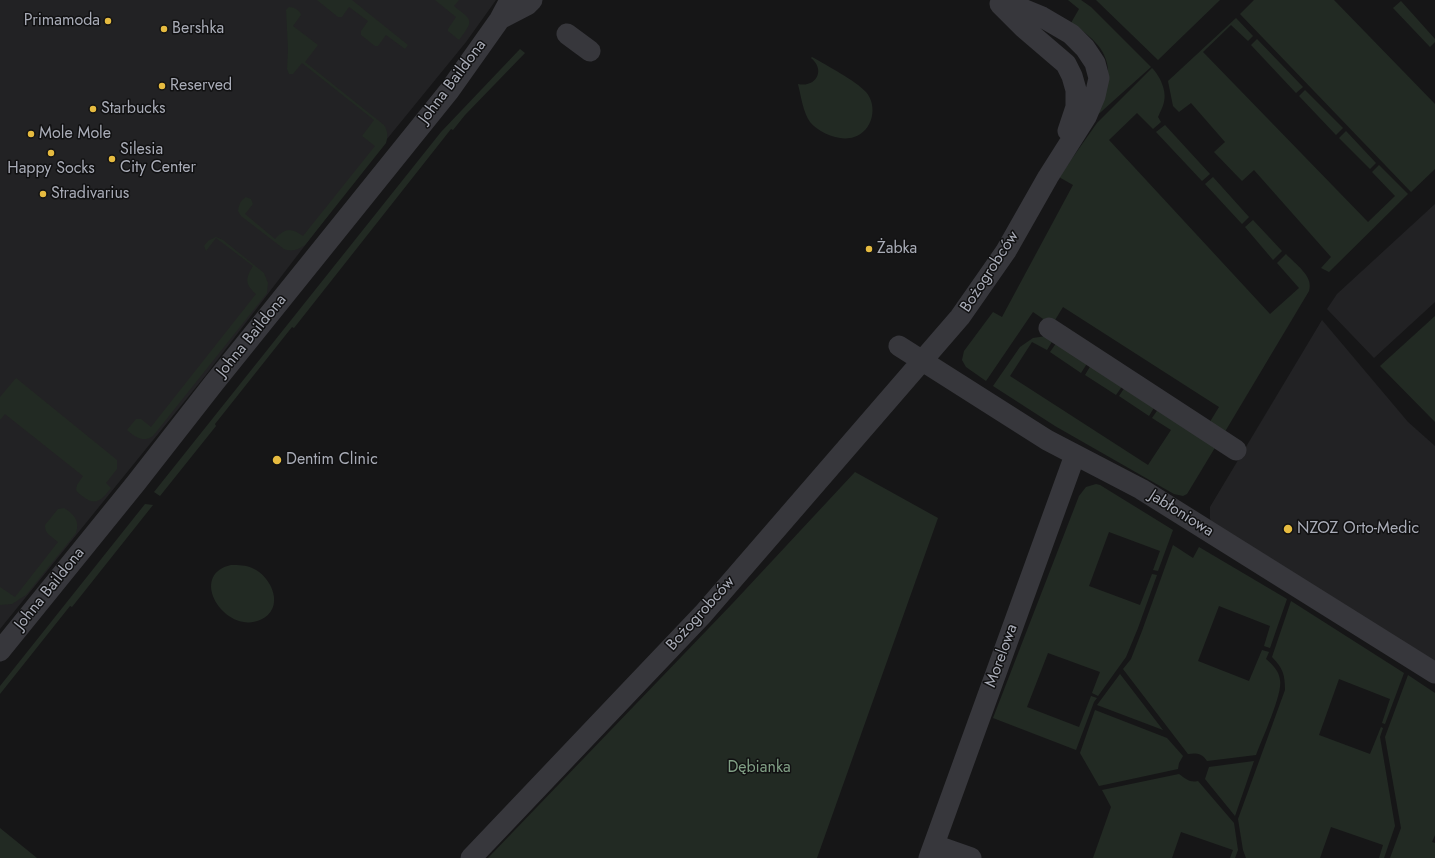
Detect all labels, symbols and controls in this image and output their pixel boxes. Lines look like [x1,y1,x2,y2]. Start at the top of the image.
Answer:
place label: Primamoda [24,11,100,31]
marker: Primamoda [103,16,113,26]
place label: Bershka [172,19,224,39]
marker: Bershka [159,24,169,34]
street label: Johna Baildona [415,36,491,128]
place label: Reserved [170,76,232,96]
marker: Reserved [157,81,167,91]
place label: Starbucks [101,99,165,119]
marker: Starbucks [88,104,98,114]
place label: Mole Mole [39,124,111,144]
marker: Mole Mole [26,129,36,139]
place label: Silesia City Center [120,140,196,178]
marker: Happy Socks [46,148,56,158]
marker: Silesia City Center [107,154,117,164]
place label: Happy Socks [7,159,95,179]
place label: Stradivarius [51,184,129,204]
marker: Stradivarius [38,189,48,199]
street label: Bożogrobców [957,228,1023,316]
place label: Żabka [877,239,917,259]
marker: Żabka [864,244,874,254]
street label: Johna Baildona [213,291,291,381]
place label: Dentim Clinic [286,450,378,470]
marker: Dentim Clinic [271,454,283,466]
street label: Jabłoniowa [1145,487,1217,541]
place label: NZOZ Orto-Medic [1297,519,1419,539]
marker: NZOZ Orto-Medic [1282,523,1294,535]
street label: Johna Baildona [11,544,89,634]
street label: Bożogrobców [663,573,739,655]
street label: Morelowa [982,622,1022,690]
park label: Dębianka [727,758,791,778]

